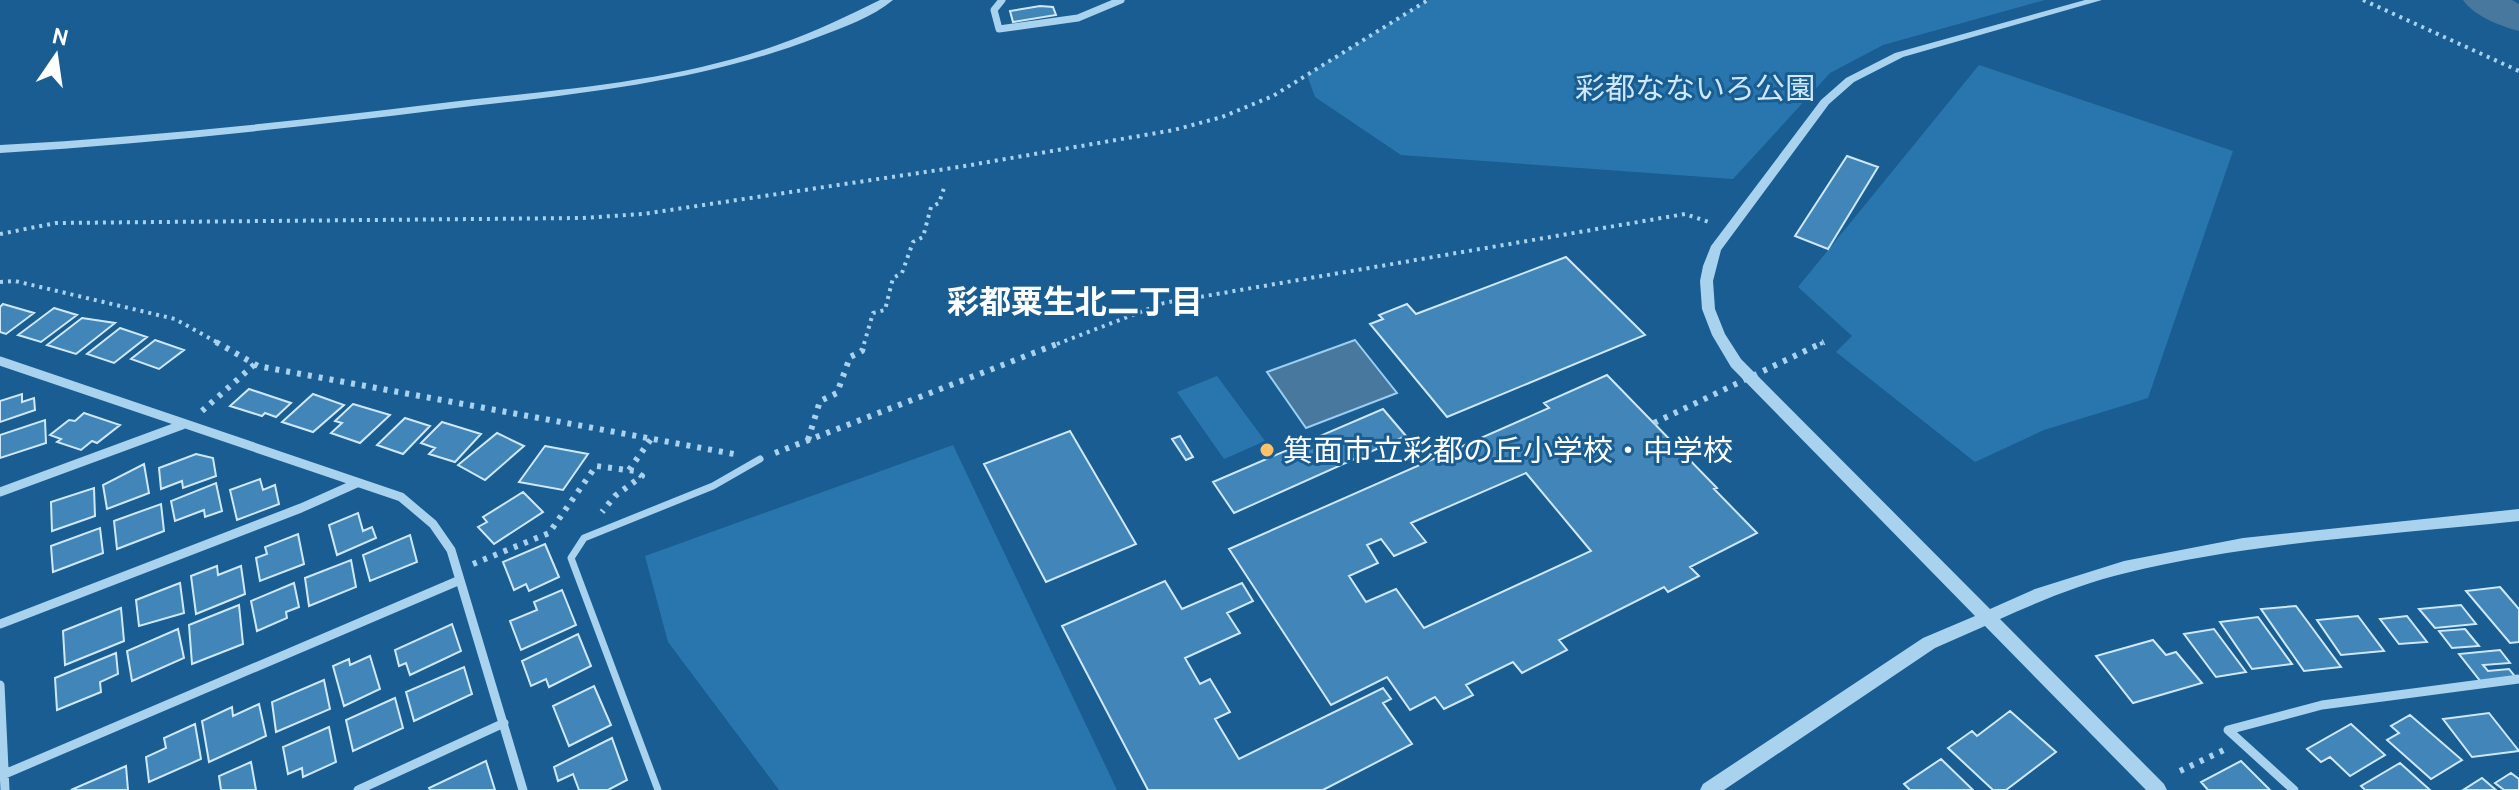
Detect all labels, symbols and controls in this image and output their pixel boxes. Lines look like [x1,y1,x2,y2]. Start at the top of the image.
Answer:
north arrow [16,16,96,96]
text: N [50,22,71,52]
park label: 彩都なないろ公園 [1575,70,1815,107]
district label: 彩都粟生北二丁目 [947,282,1203,321]
place label: 箕面市立彩都の丘小学校・中学校 [1283,432,1733,469]
marker: 箕面市立彩都の丘小学校・中学校 [1258,441,1276,459]

